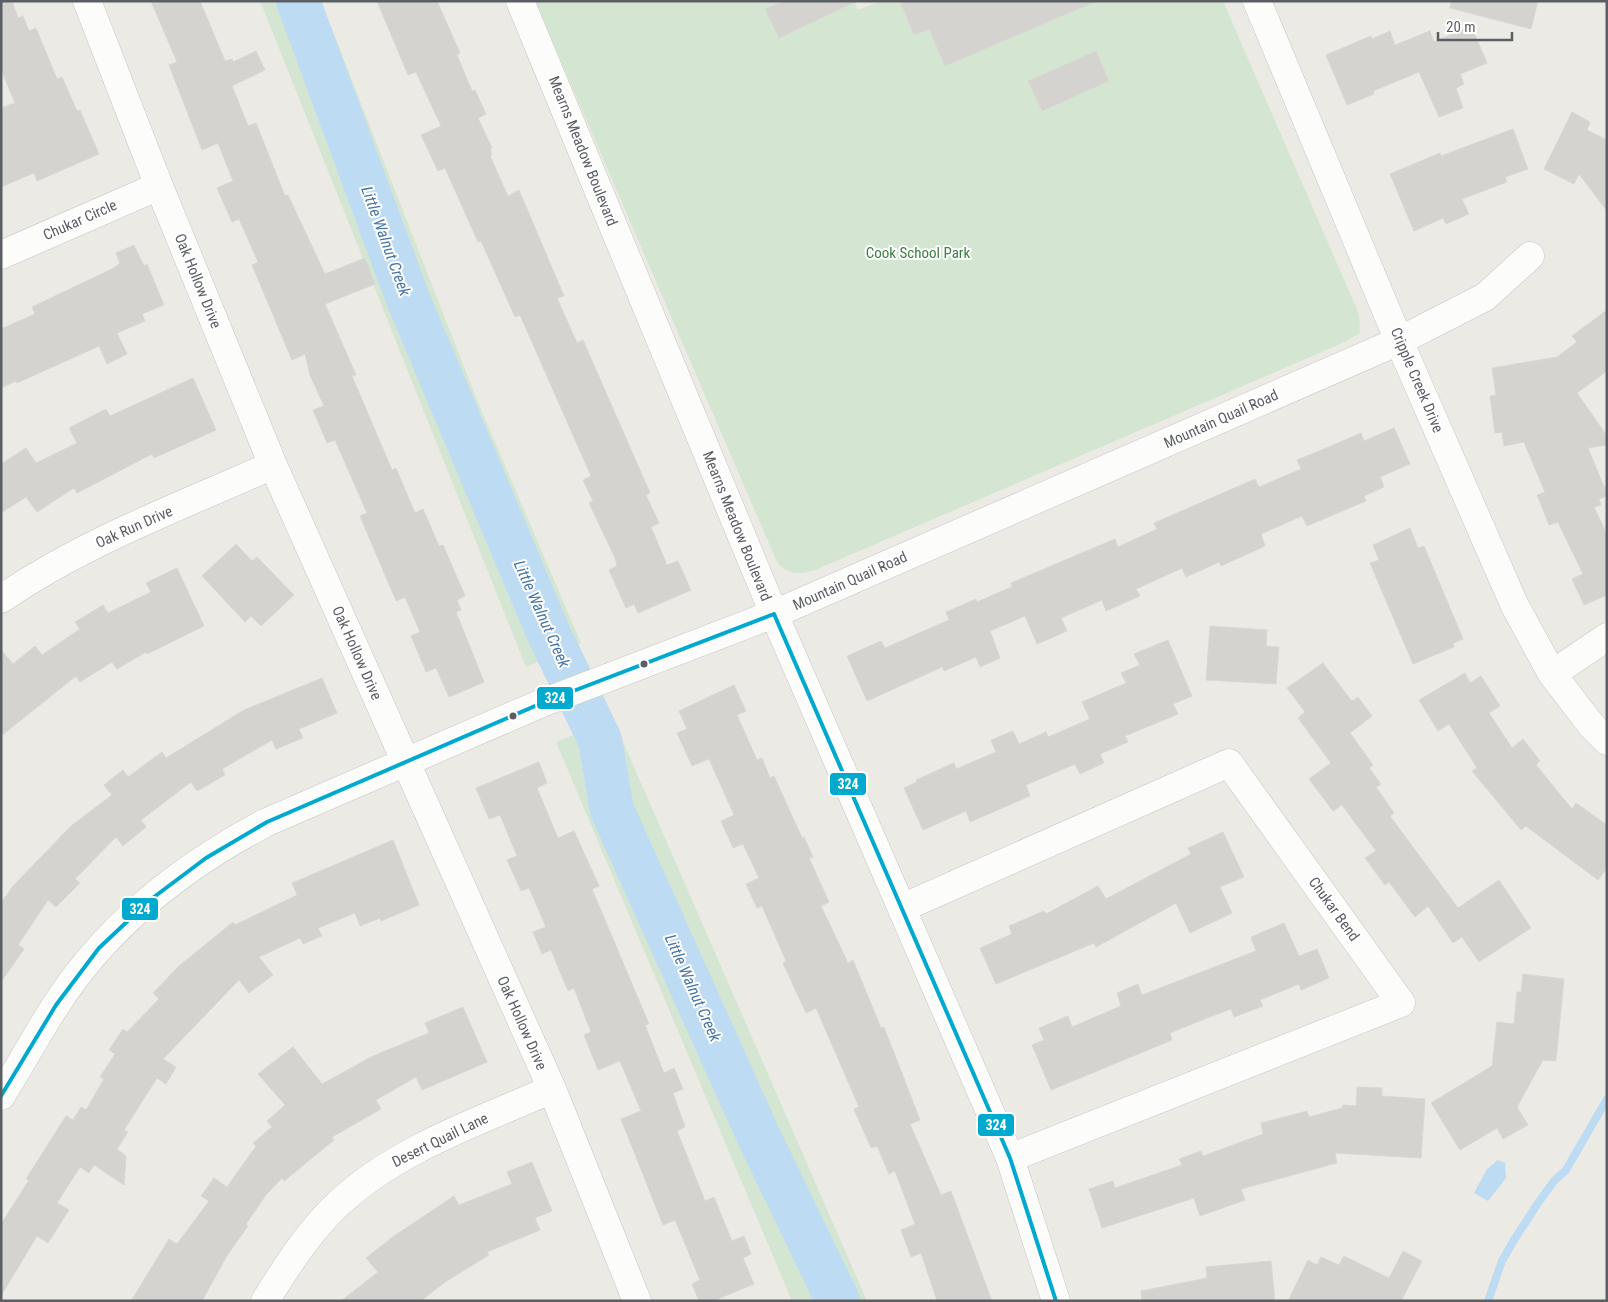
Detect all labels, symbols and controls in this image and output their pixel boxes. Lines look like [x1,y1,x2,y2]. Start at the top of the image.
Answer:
scale bar [1438,10,1512,42]
text: 20 m [1446,18,1476,36]
street label: Mearns Meadow Boulevard [545,73,621,229]
water label: Little Walnut Creek [357,184,415,299]
street label: Chukar Circle [40,196,120,244]
street label: Oak Hollow Drive [171,231,225,331]
park label: Cook School Park [866,244,970,262]
street label: Cripple Creek Drive [1387,325,1447,435]
street label: Mountain Quail Road [1161,386,1281,452]
street label: Mearns Meadow Boulevard [699,448,775,604]
street label: Oak Run Drive [93,502,175,552]
street label: Mountain Quail Road [790,548,910,614]
water label: Little Walnut Creek [510,557,575,671]
street label: Oak Hollow Drive [328,603,386,703]
unlabelled marker [639,659,649,669]
line badge: 324 [536,686,574,710]
text: 324 [544,690,566,706]
unlabelled marker [508,711,518,721]
line badge: 324 [829,772,867,796]
text: 324 [837,776,859,792]
street label: Chukar Bend [1305,873,1363,945]
line badge: 324 [121,897,159,921]
text: 324 [129,901,151,917]
water label: Little Walnut Creek [661,931,726,1045]
street label: Oak Hollow Drive [493,973,551,1073]
street label: Desert Quail Lane [389,1109,491,1171]
line badge: 324 [977,1113,1015,1137]
text: 324 [985,1117,1007,1133]

